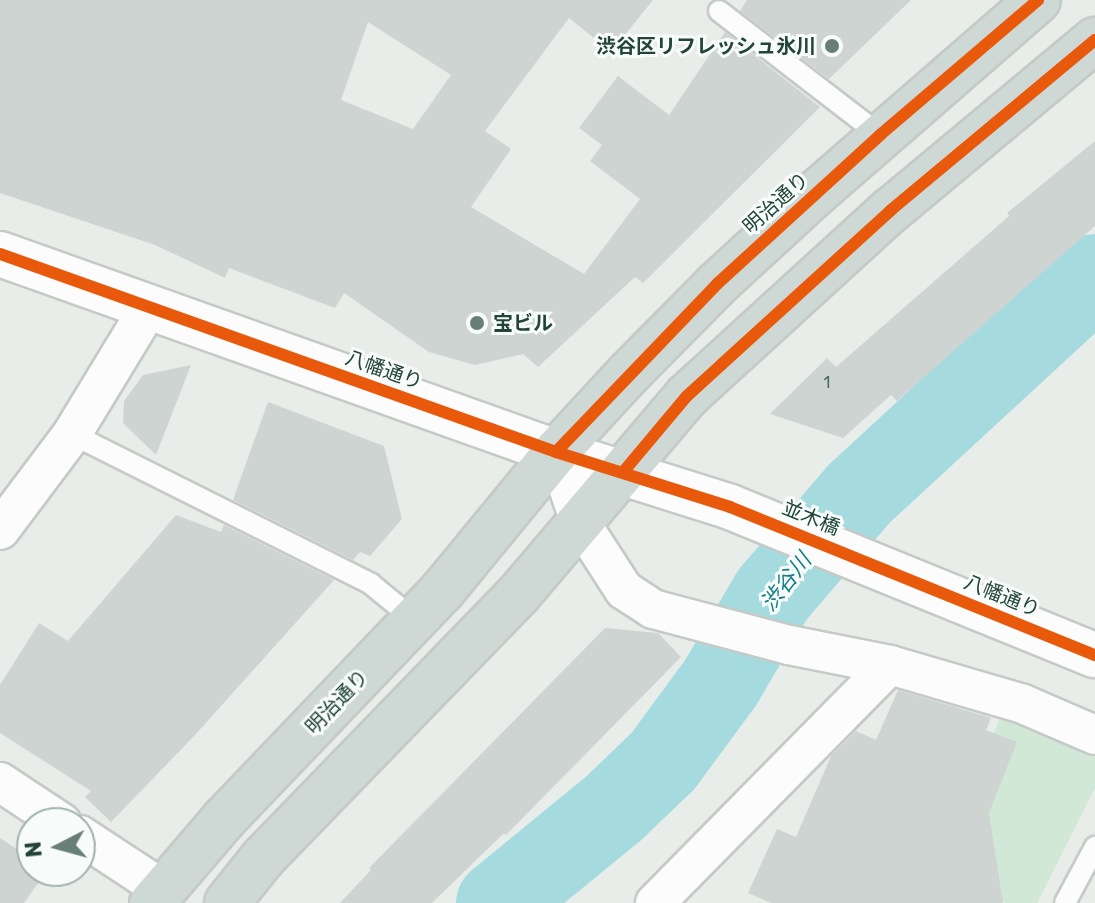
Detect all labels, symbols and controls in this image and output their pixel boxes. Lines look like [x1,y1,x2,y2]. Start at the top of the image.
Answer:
place label: 渋谷区リフレッシュ氷川 [596,34,816,58]
marker: 渋谷区リフレッシュ氷川 [823,37,841,55]
street label: 明治通り [738,167,814,239]
place label: 宝ビル [493,311,553,335]
marker: 宝ビル [468,314,486,332]
street label: 八幡通り [342,346,426,394]
house number: 1 [824,373,830,393]
street label: 並木橋 [779,496,843,540]
water label: 渋谷川 [755,548,817,616]
street label: 八幡通り [960,570,1044,622]
street label: 明治通り [301,665,373,739]
north arrow [16,807,96,887]
text: N [19,840,48,859]

